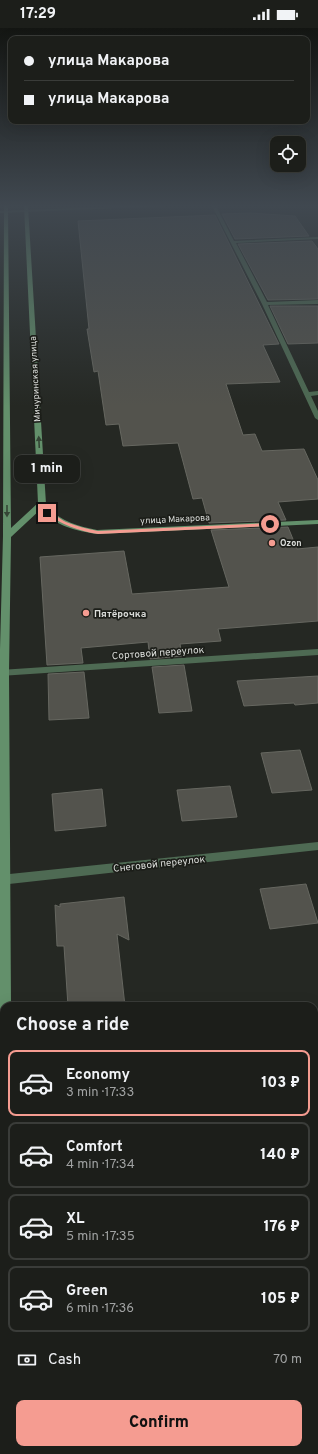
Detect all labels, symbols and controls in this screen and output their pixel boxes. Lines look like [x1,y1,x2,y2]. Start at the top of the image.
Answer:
text: 17:29 [20,5,56,24]
text: улица Макарова [48,52,169,71]
text: улица Макарова [48,90,169,109]
map controls [270,136,306,172]
button: locate [270,136,306,172]
street label: Мичуринская улица [28,336,43,422]
one-way arrow [35,436,42,448]
callout: 1 min [14,455,80,483]
text: 1 min [31,461,63,477]
route end [38,504,56,522]
one-way arrow [4,505,10,518]
street label: улица Макарова [140,512,210,527]
route start [261,515,279,533]
marker: Ozon [267,538,277,548]
place label: Ozon [280,538,301,549]
marker: Пятёрочка [81,608,91,618]
place label: Пятёрочка [94,608,146,621]
street label: Сортовой переулок [111,644,205,663]
street label: Снеговой переулок [113,853,206,876]
text: Choose a ride [16,1014,129,1037]
icon: car [18,1065,54,1101]
text: Economy [66,1066,130,1085]
text: 103 ₽ [261,1074,300,1093]
text: 3 min · 17:33 [66,1085,134,1101]
icon: car [18,1137,54,1173]
text: Comfort [66,1138,123,1157]
text: 140 ₽ [260,1146,300,1165]
text: 4 min · 17:34 [66,1157,135,1173]
icon: car [18,1209,54,1245]
text: XL [66,1210,84,1229]
text: 176 ₽ [263,1218,300,1237]
text: 5 min · 17:35 [66,1229,135,1245]
icon: car [18,1281,54,1317]
text: Green [66,1282,108,1301]
text: 105 ₽ [261,1290,300,1309]
text: 6 min · 17:36 [66,1301,134,1317]
icon: cash [16,1349,38,1371]
text: Cash [48,1351,81,1370]
text: 70 m [273,1352,302,1368]
button: Confirm [16,1400,302,1446]

